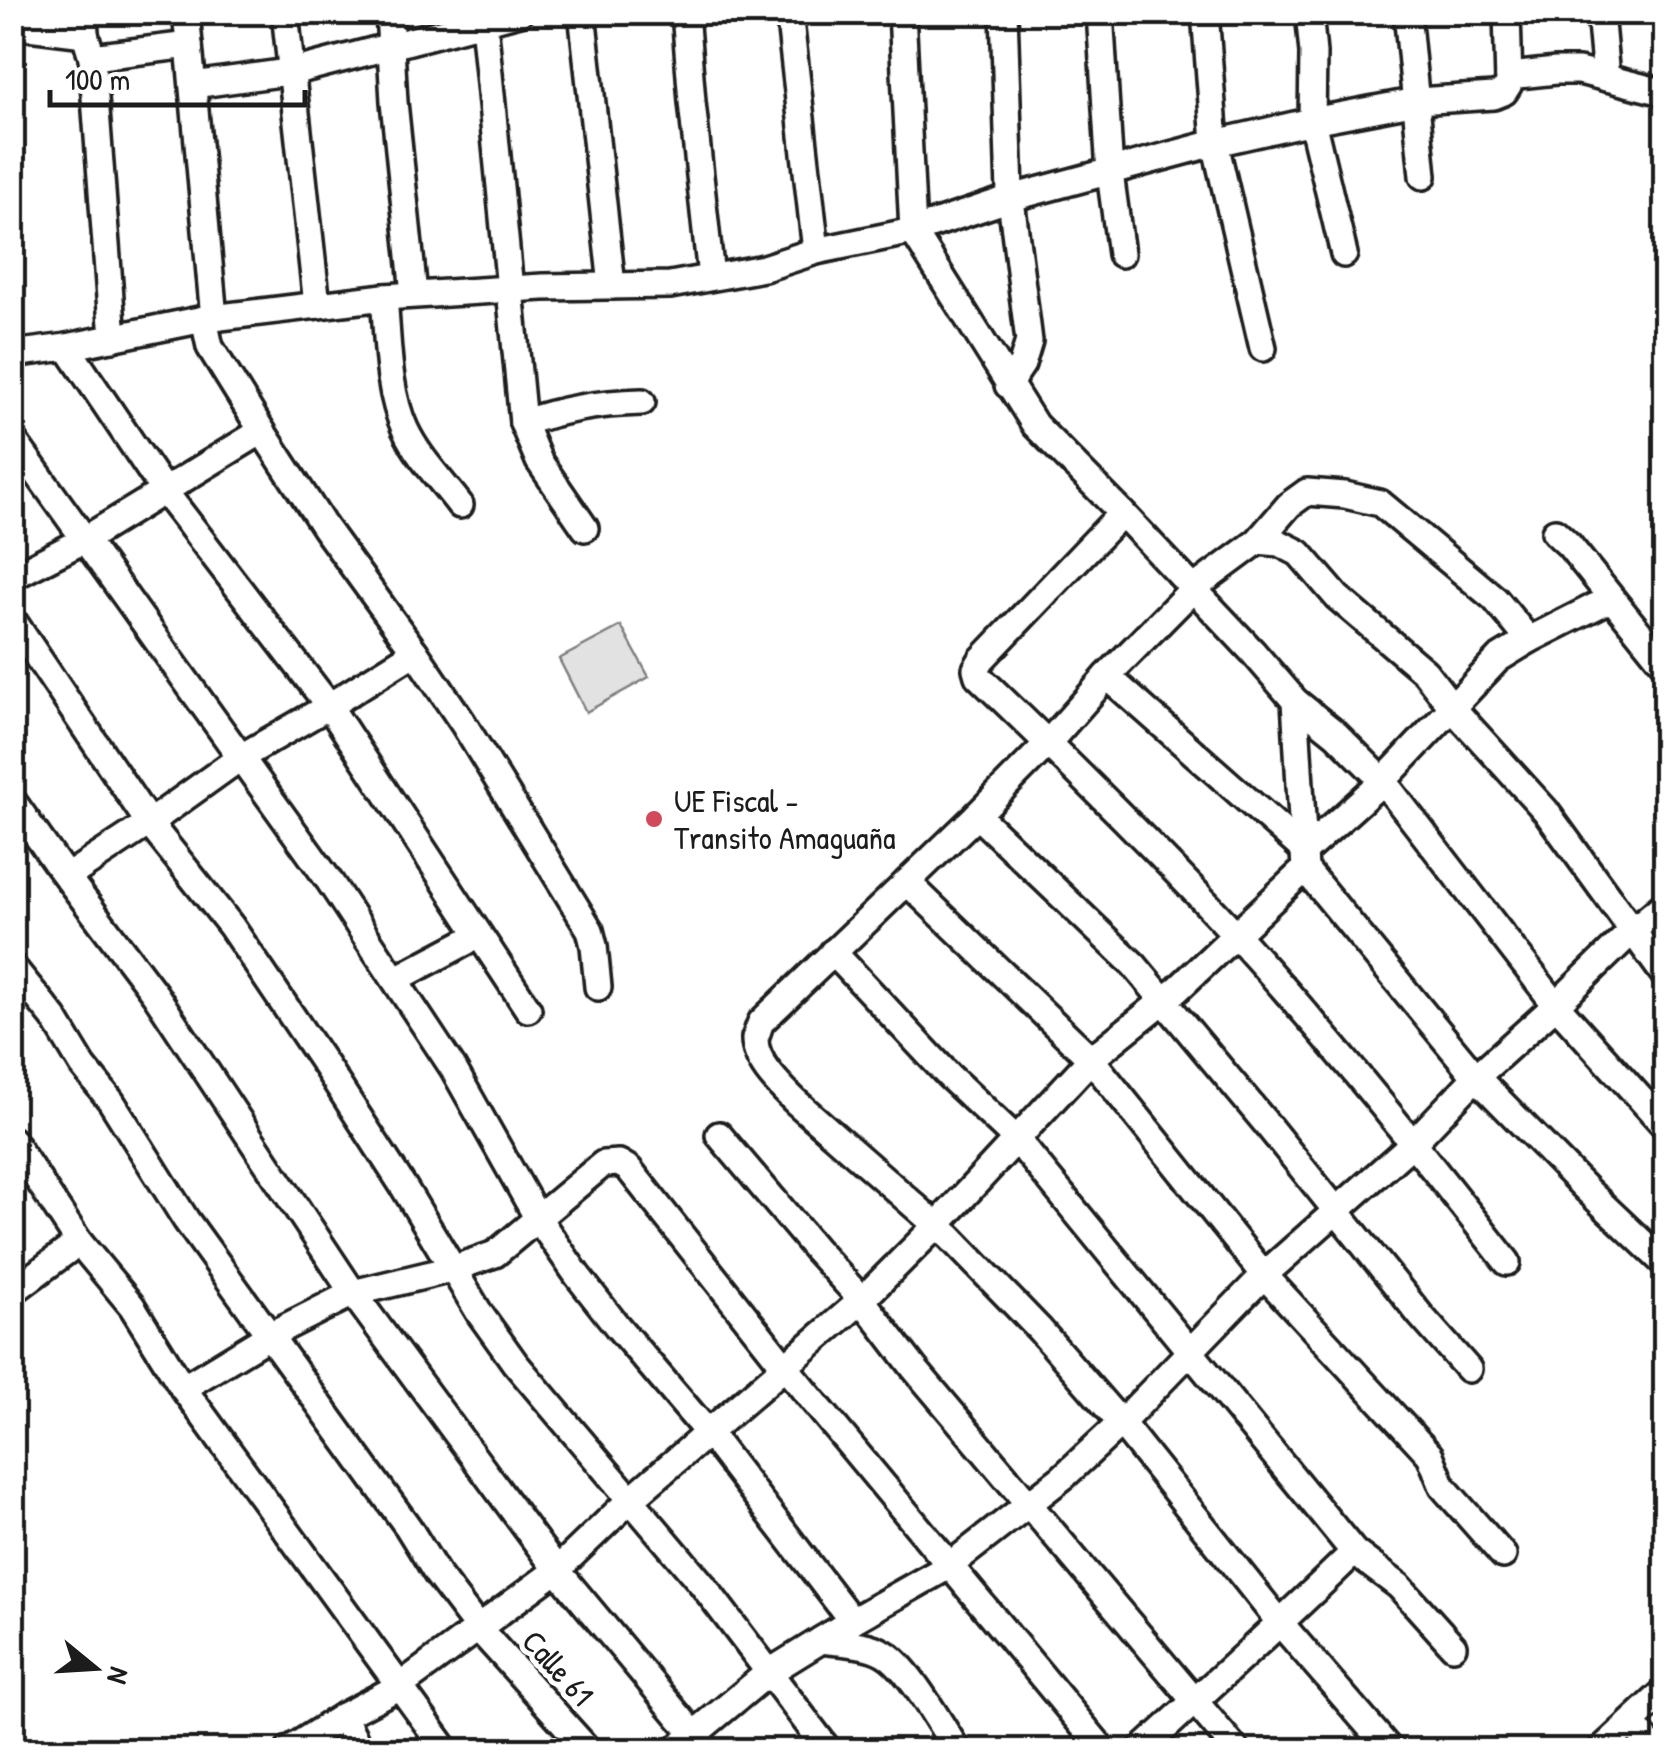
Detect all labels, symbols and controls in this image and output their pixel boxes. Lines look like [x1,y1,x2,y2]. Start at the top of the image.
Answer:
scale bar [50,45,305,107]
text: 100 m [65,59,130,99]
place label: UE Fiscal - Transito Amaguaña [674,779,896,859]
marker: UE Fiscal - Transito Amaguaña [643,808,665,830]
north arrow [45,1618,145,1718]
street label: Calle 61 [513,1620,604,1715]
text: N [98,1663,139,1689]

